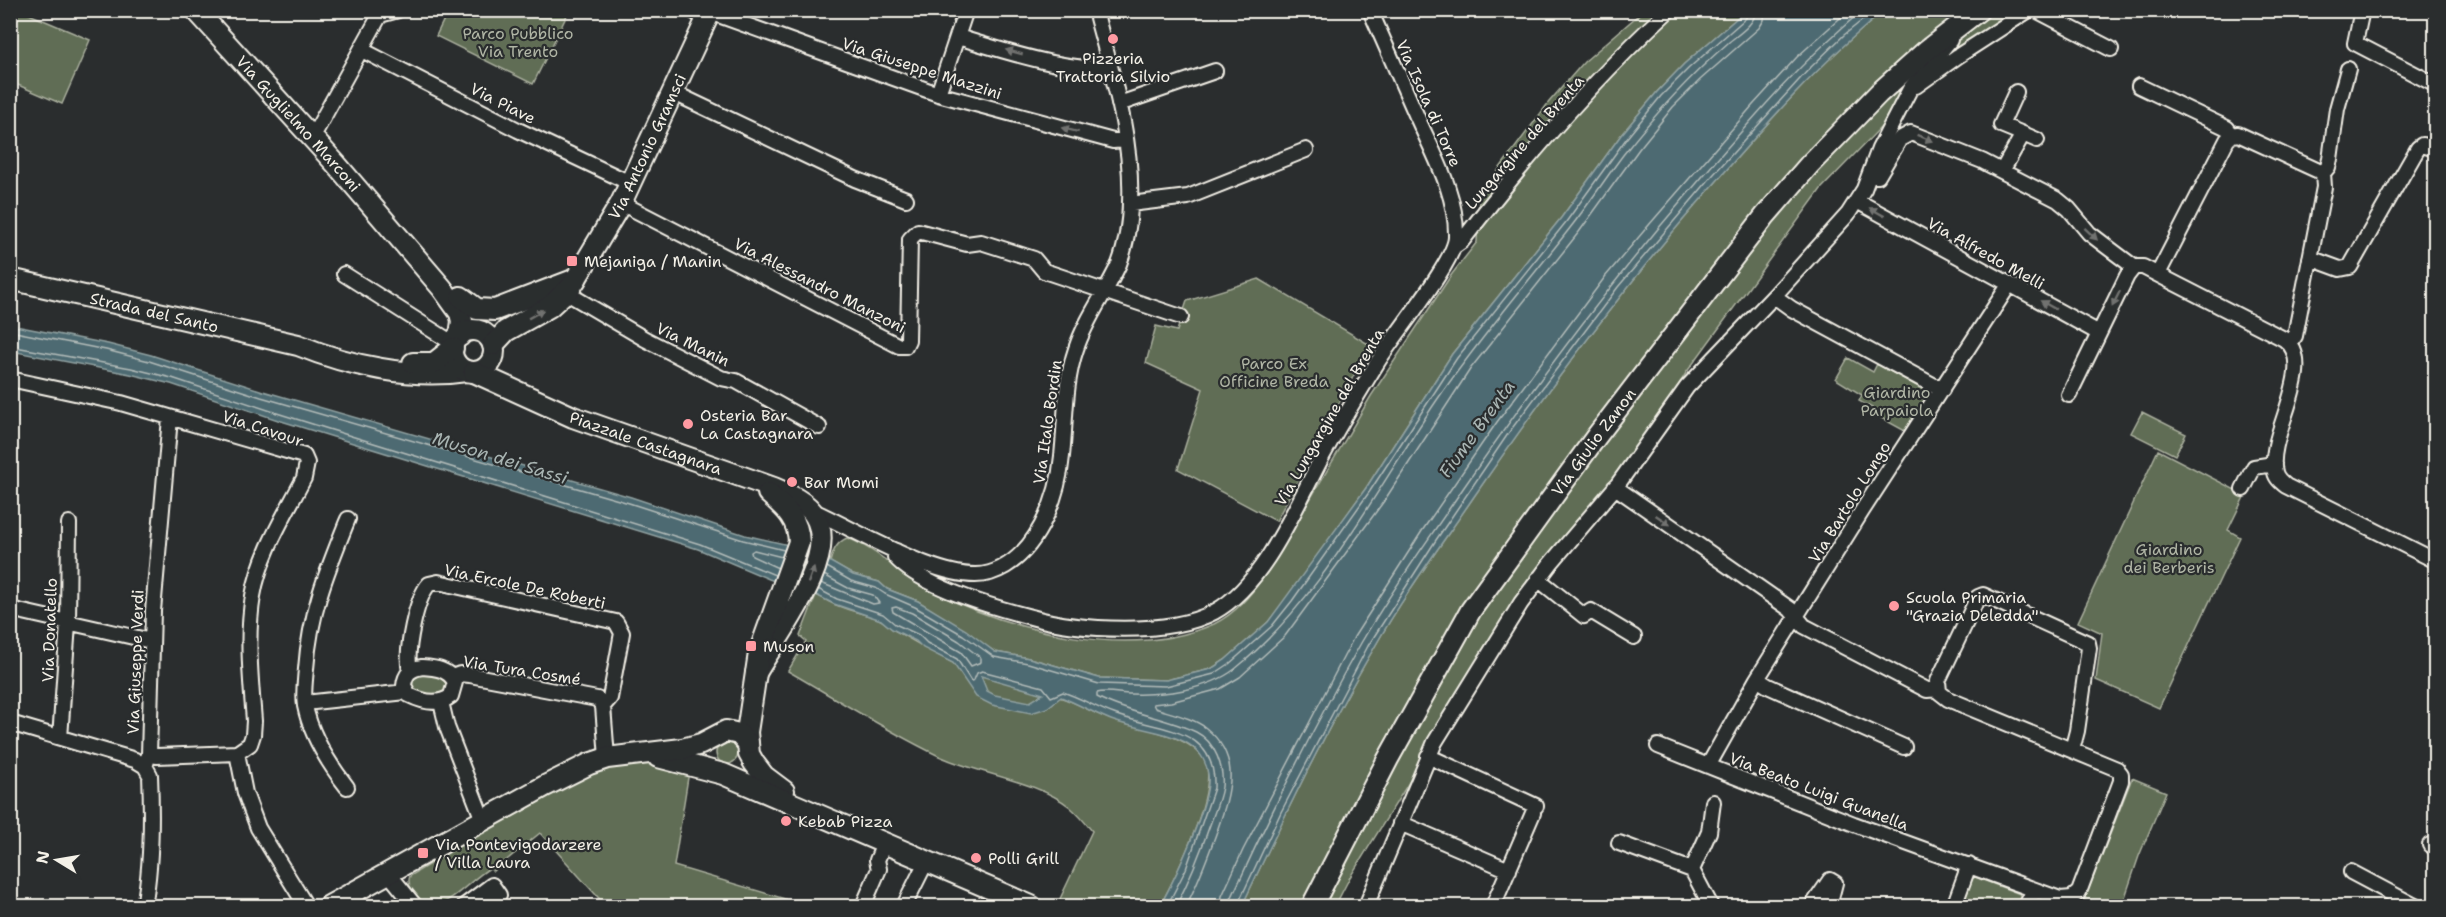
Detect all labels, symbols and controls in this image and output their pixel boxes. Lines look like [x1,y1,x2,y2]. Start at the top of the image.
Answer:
park label: Parco Pubblico Via Trento [462,23,574,62]
marker: Pizzeria Trattoria Silvio [1106,32,1120,46]
street label: Via Giuseppe Mazzini [839,33,1005,104]
street label: Via Isola di Torre [1391,36,1466,170]
one-way arrow [1004,47,1023,57]
place label: Pizzeria Trattoria Silvio [1056,48,1170,87]
street label: Via Guglielmo Marconi [231,51,365,196]
street label: Via Antonio Gramsci [604,70,691,224]
street label: Lungargine del Brenta [1460,71,1589,214]
street label: Via Piave [467,78,539,129]
one-way arrow [1060,125,1079,135]
one-way arrow [1916,133,1934,143]
one-way arrow [1868,207,1885,217]
street label: Via Alfredo Melli [1923,212,2048,294]
one-way arrow [2084,227,2099,241]
street label: Via Alessandro Manzoni [730,233,909,338]
place label: Mejaniga / Manin [584,251,722,272]
marker: Mejaniga / Manin [565,254,579,268]
street label: Strada del Santo [88,288,220,337]
one-way arrow [2111,291,2120,308]
one-way arrow [2039,300,2056,310]
one-way arrow [528,309,545,319]
street label: Via Manin [652,318,733,371]
street label: Via Lungargine del Brenta [1270,324,1389,510]
park label: Parco Ex Officine Breda [1219,353,1329,392]
street label: Via Italo Bordin [1028,358,1067,486]
water label: Fiume Brenta [1433,375,1521,483]
park label: Giardino Parpaiola [1861,382,1934,421]
street label: Via Giulio Zanon [1547,384,1641,500]
street label: Via Cavour [220,405,306,451]
place label: Osteria Bar La Castagnara [700,405,813,444]
street label: Piazzale Castagnara [567,407,725,480]
marker: Osteria Bar La Castagnara [681,417,695,431]
water label: Muson dei Sassi [429,426,571,490]
street label: Via Bartolo Longo [1804,438,1895,567]
place label: Bar Momi [804,472,879,493]
marker: Bar Momi [785,475,799,489]
one-way arrow [1655,514,1671,525]
park label: Giardino dei Berberis [2123,539,2215,578]
street label: Via Ercole De Roberti [442,559,608,614]
one-way arrow [806,565,816,583]
street label: Via Donatello [37,577,62,683]
place label: Scuola Primaria "Grazia Deledda" [1906,587,2039,626]
street label: Via Giuseppe Verdi [122,589,149,735]
marker: Scuola Primaria "Grazia Deledda" [1887,599,1901,613]
place label: Muson [763,636,815,657]
marker: Muson [744,639,758,653]
street label: Via Tura Cosmé [461,651,582,690]
street label: Via Beato Luigi Guanella [1726,748,1912,835]
place label: Kebab Pizza [798,811,892,832]
marker: Kebab Pizza [779,814,793,828]
north arrow [27,830,87,890]
place label: Via Pontevigodarzere / Villa Laura [435,834,602,873]
marker: Via Pontevigodarzere / Villa Laura [416,846,430,860]
place label: Polli Grill [988,848,1059,869]
text: N [31,849,54,865]
marker: Polli Grill [969,851,983,865]

